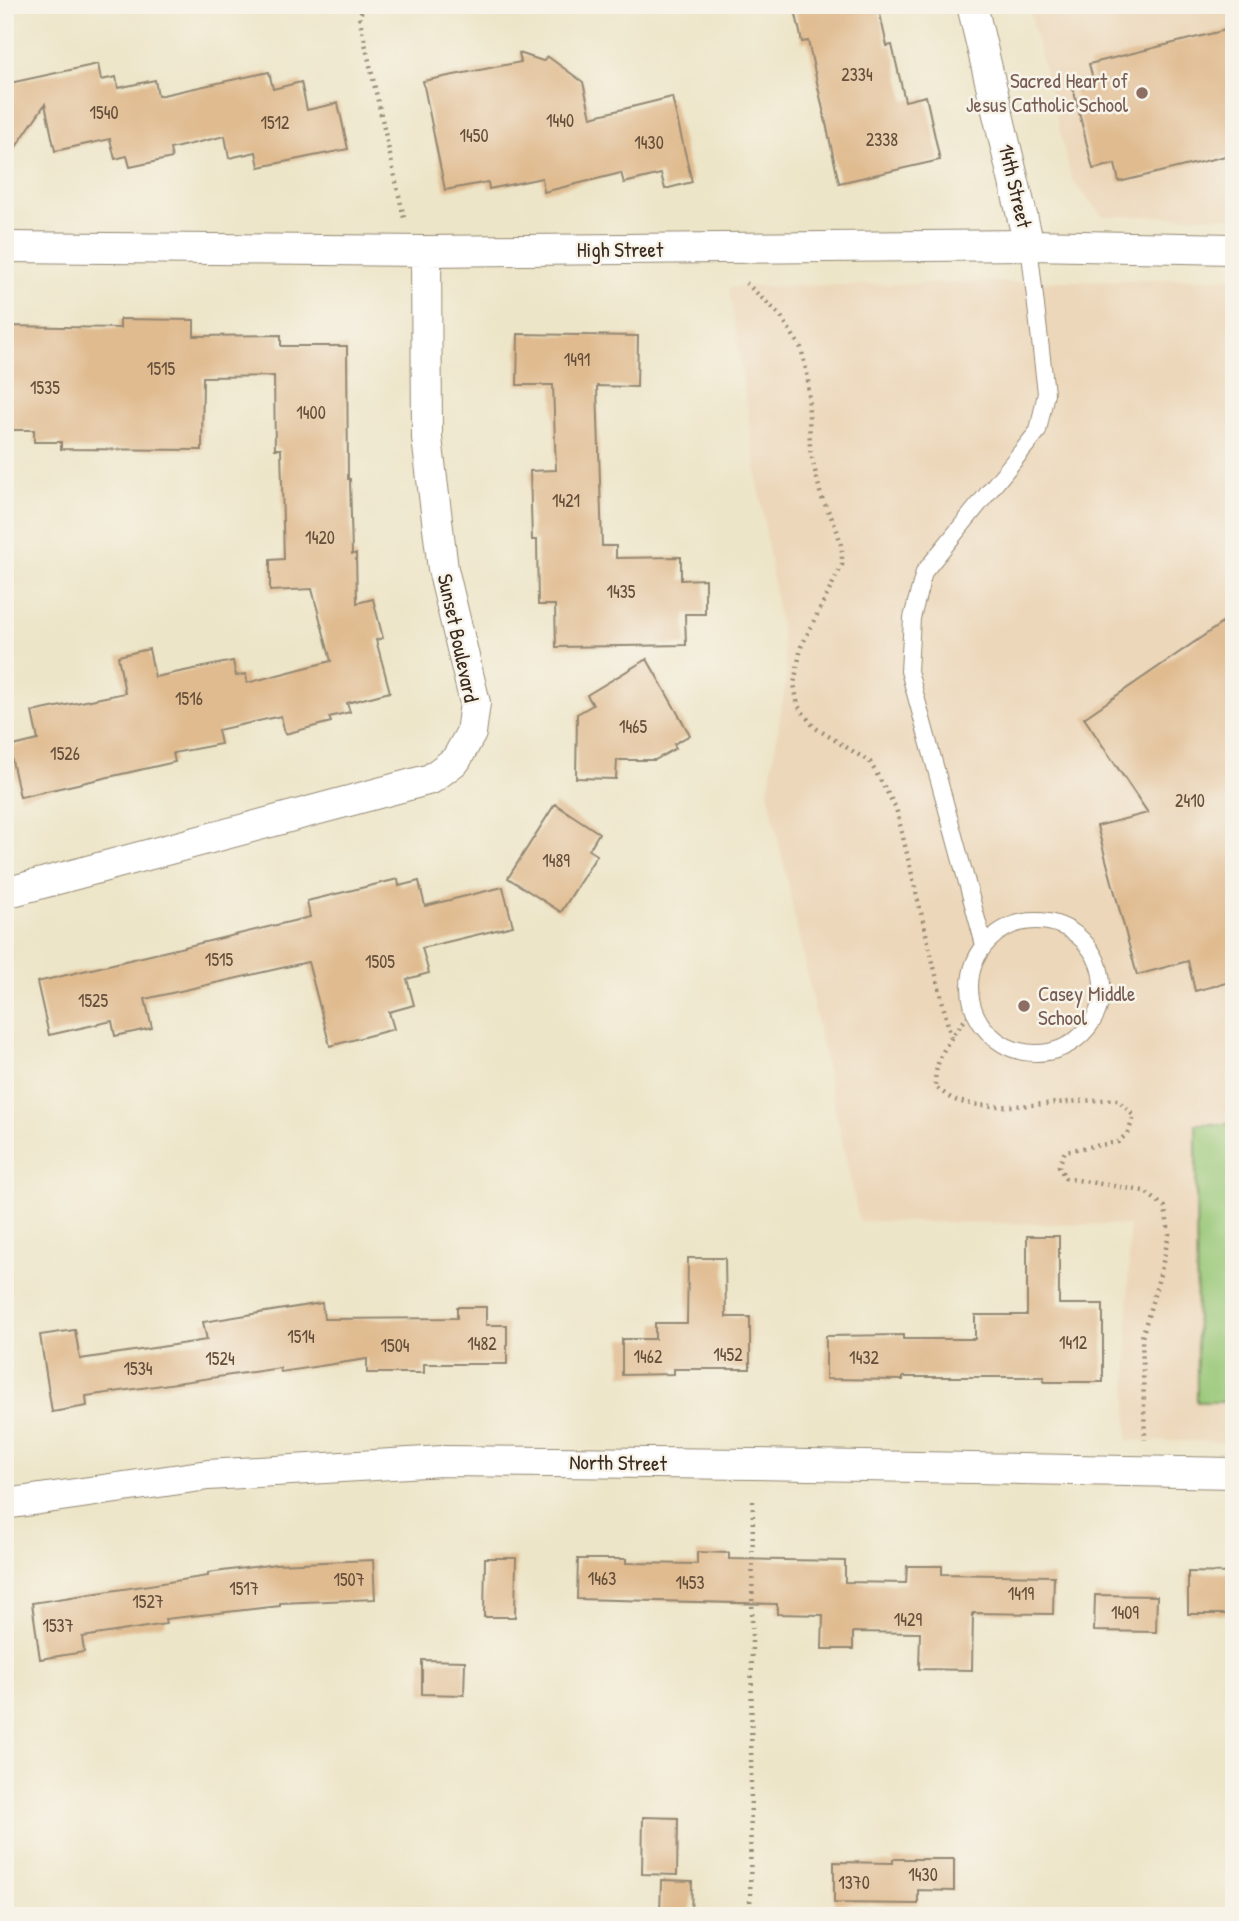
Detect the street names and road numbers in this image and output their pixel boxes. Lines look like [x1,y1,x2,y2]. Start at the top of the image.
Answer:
street label: 14th Street [992,141,1039,231]
street label: High Street [577,235,664,264]
street label: Sunset Boulevard [431,571,486,705]
street label: North Street [569,1447,668,1478]

